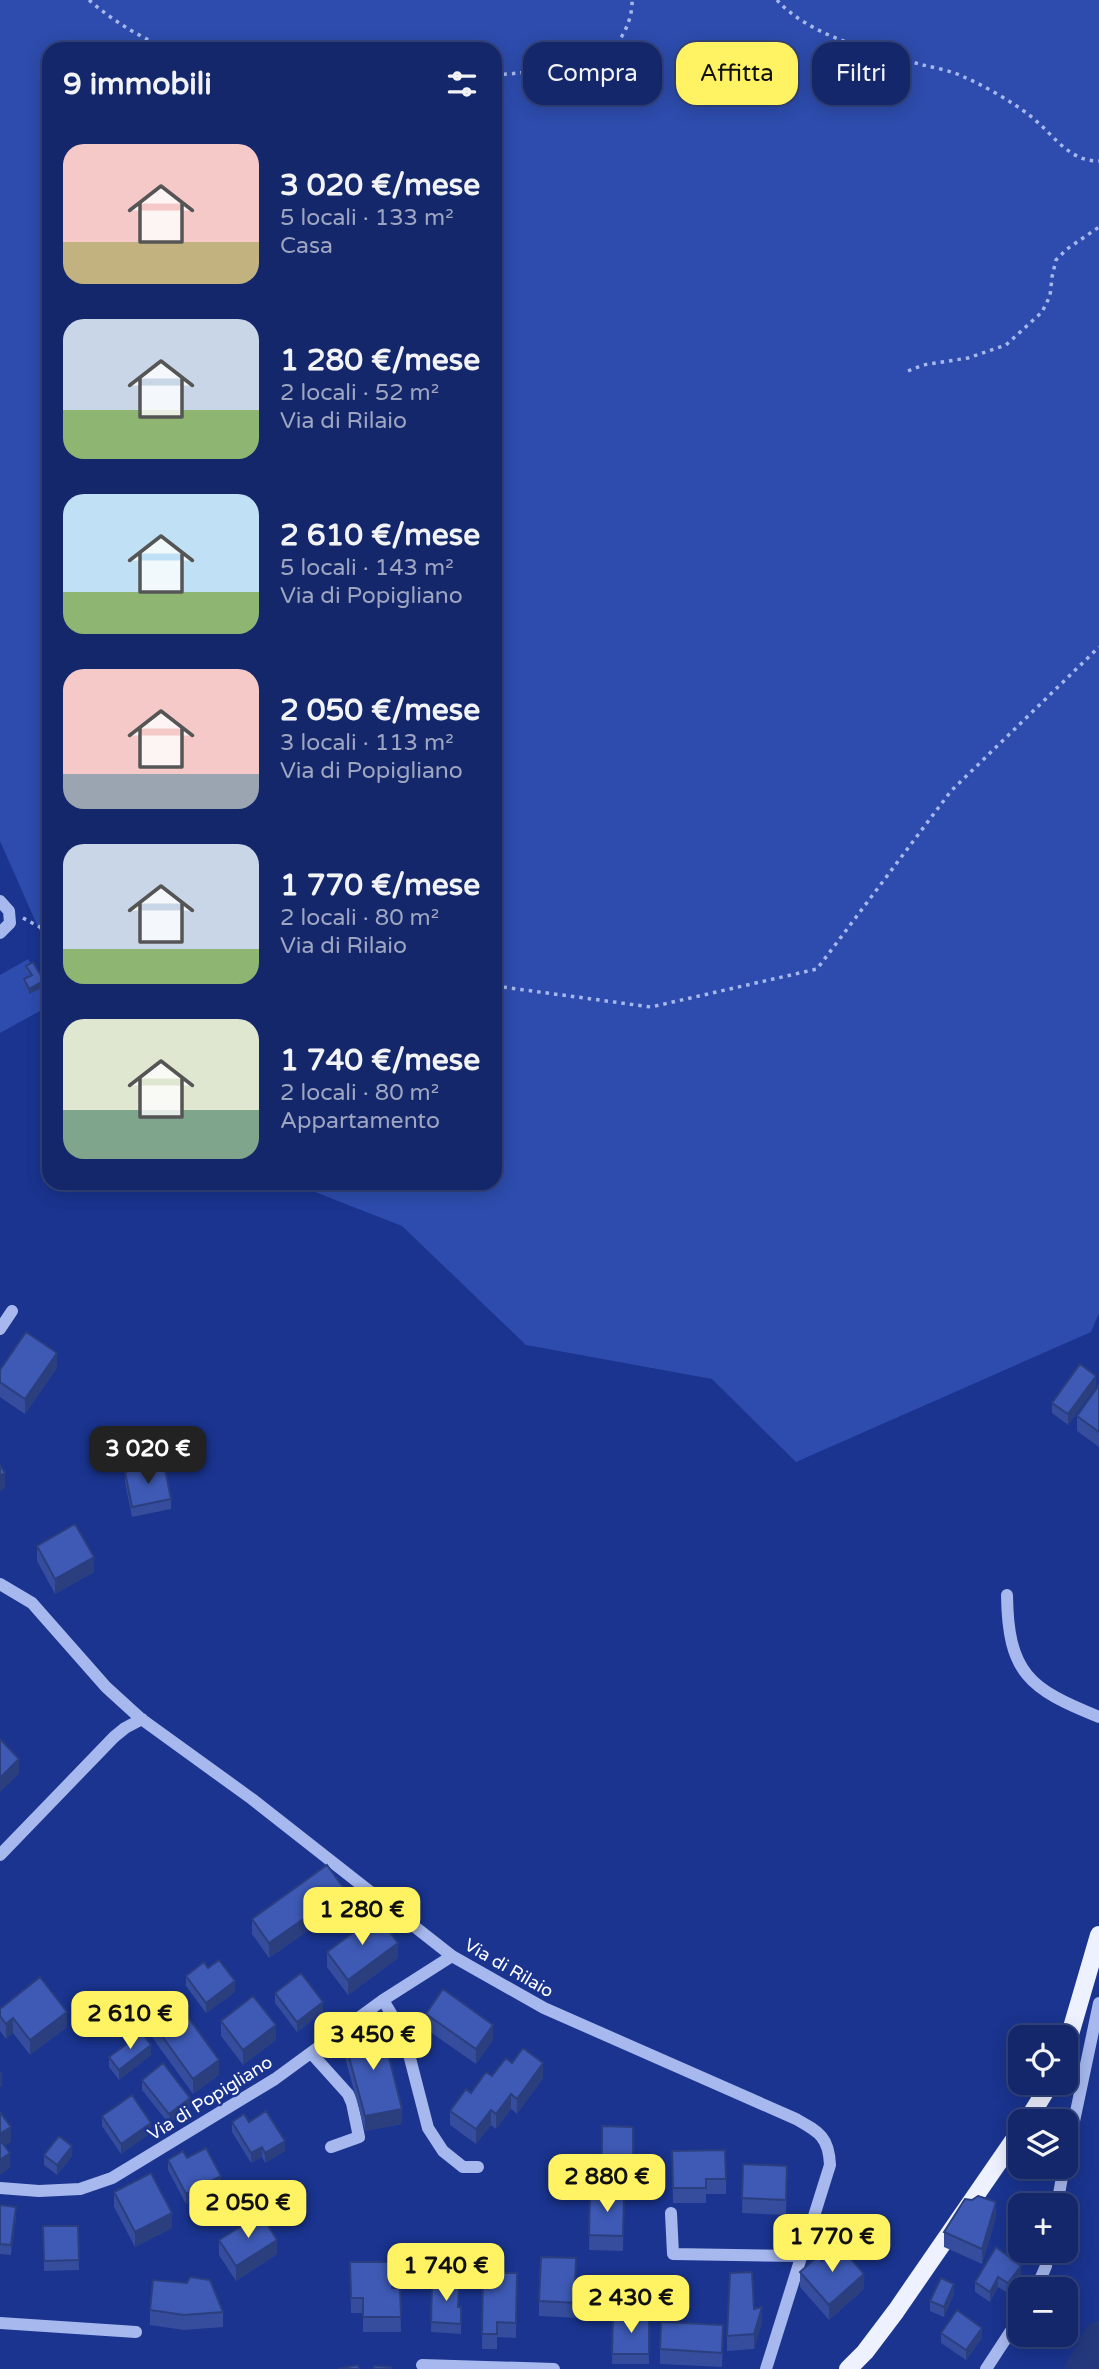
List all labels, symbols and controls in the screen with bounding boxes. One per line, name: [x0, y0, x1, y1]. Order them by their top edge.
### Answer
chip: Compra: [523, 42, 662, 105]
chip: Affitta: [676, 42, 798, 105]
chip: Filtri: [812, 42, 910, 105]
icon: filters: [443, 65, 481, 103]
text: 9 immobili: [63, 66, 212, 103]
text: 3 020 €/mese: [280, 167, 480, 204]
icon: home: [119, 172, 203, 256]
text: 5 locali · 133 m²: [280, 204, 454, 232]
text: Casa: [280, 232, 333, 260]
text: 1 280 €/mese: [280, 342, 480, 379]
icon: home: [119, 347, 203, 431]
text: 2 locali · 52 m²: [280, 379, 439, 407]
text: Via di Rilaio: [280, 407, 407, 435]
text: 2 610 €/mese: [280, 517, 480, 554]
icon: home: [119, 522, 203, 606]
text: 5 locali · 143 m²: [280, 554, 454, 582]
text: Via di Popigliano: [280, 582, 463, 610]
text: 2 050 €/mese: [280, 692, 480, 729]
icon: home: [119, 697, 203, 781]
text: 3 locali · 113 m²: [280, 729, 454, 757]
text: Via di Popigliano: [280, 757, 463, 785]
text: 1 770 €/mese: [280, 867, 480, 904]
icon: home: [119, 872, 203, 956]
text: 2 locali · 80 m²: [280, 904, 439, 932]
text: Via di Rilaio: [280, 932, 407, 960]
text: 1 740 €/mese: [280, 1042, 480, 1079]
icon: home: [119, 1047, 203, 1131]
text: 2 locali · 80 m²: [280, 1079, 439, 1107]
text: Appartamento: [280, 1107, 440, 1135]
pin: 3 020 €: [83, 1426, 213, 1486]
text: 3 020 €: [105, 1435, 191, 1463]
pin: 1 280 €: [297, 1888, 427, 1947]
text: 1 280 €: [319, 1896, 405, 1924]
street label: Via di Rilaio: [460, 1934, 558, 2002]
pin: 2 610 €: [65, 1992, 195, 2051]
text: 2 610 €: [87, 2000, 173, 2028]
pin: 3 450 €: [308, 2012, 438, 2072]
text: 3 450 €: [330, 2021, 416, 2049]
map controls: [1008, 2025, 1078, 2347]
button: locate: [1008, 2025, 1078, 2095]
street label: Via di Popigliano: [143, 2051, 277, 2145]
button: layers: [1008, 2109, 1078, 2179]
pin: 2 880 €: [542, 2154, 672, 2214]
text: 2 880 €: [564, 2163, 650, 2191]
pin: 2 050 €: [183, 2180, 313, 2240]
text: 2 050 €: [205, 2189, 291, 2217]
button: +: [1008, 2193, 1078, 2263]
pin: 1 770 €: [767, 2214, 897, 2274]
text: 1 770 €: [789, 2223, 875, 2251]
pin: 1 740 €: [381, 2244, 511, 2303]
text: 1 740 €: [403, 2252, 489, 2280]
pin: 2 430 €: [566, 2276, 696, 2335]
button: −: [1008, 2277, 1078, 2347]
text: 2 430 €: [588, 2284, 674, 2312]

